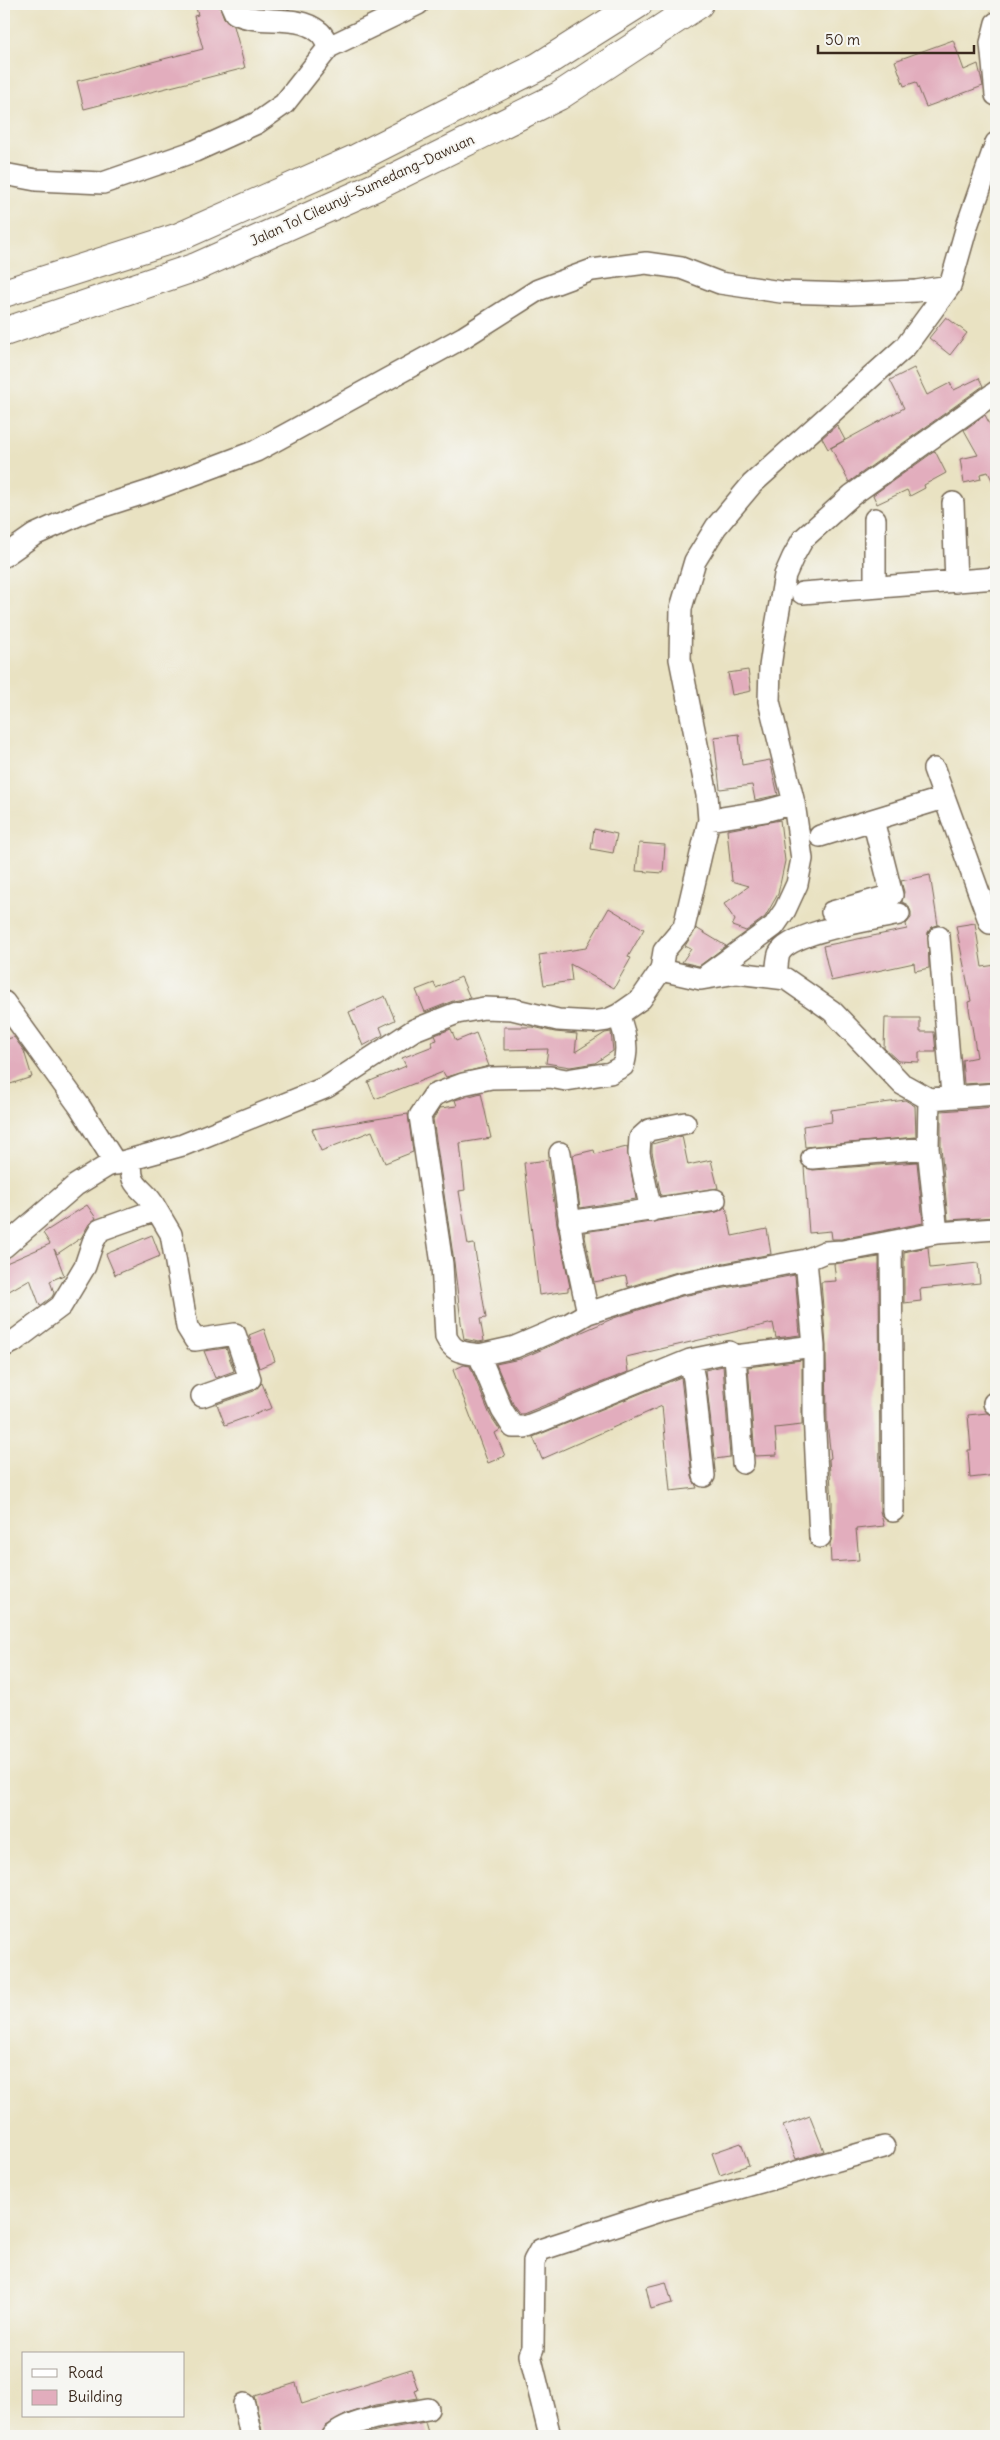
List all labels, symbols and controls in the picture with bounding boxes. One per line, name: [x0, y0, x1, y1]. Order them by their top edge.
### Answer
scale bar: [818, 22, 974, 54]
text: 50 m: [825, 30, 860, 49]
street label: Jalan Tol Cileunyi–Sumedang–Dawuan: [247, 130, 477, 250]
legend: [22, 2352, 185, 2418]
text: Road: [68, 2363, 103, 2382]
text: Building: [68, 2387, 123, 2406]

